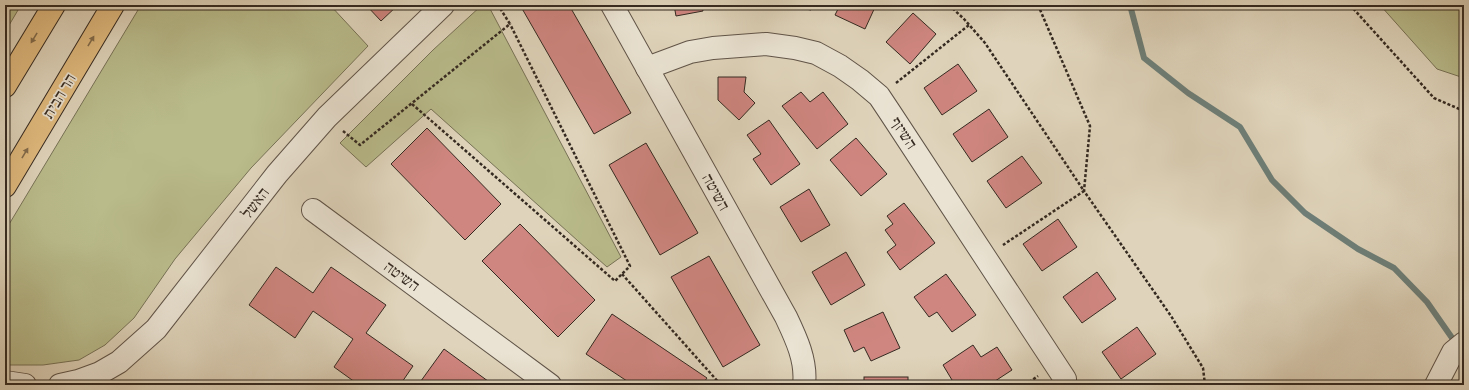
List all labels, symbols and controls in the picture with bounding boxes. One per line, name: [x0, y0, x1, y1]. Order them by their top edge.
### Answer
one-way arrow: [30, 32, 37, 44]
one-way arrow: [88, 35, 95, 47]
street label: הר הבית: [38, 70, 80, 122]
street label: השיזף: [887, 113, 921, 153]
one-way arrow: [21, 148, 29, 158]
street label: השיטה: [698, 170, 734, 214]
street label: האשל: [237, 183, 273, 223]
street label: השיטה: [380, 257, 424, 295]

